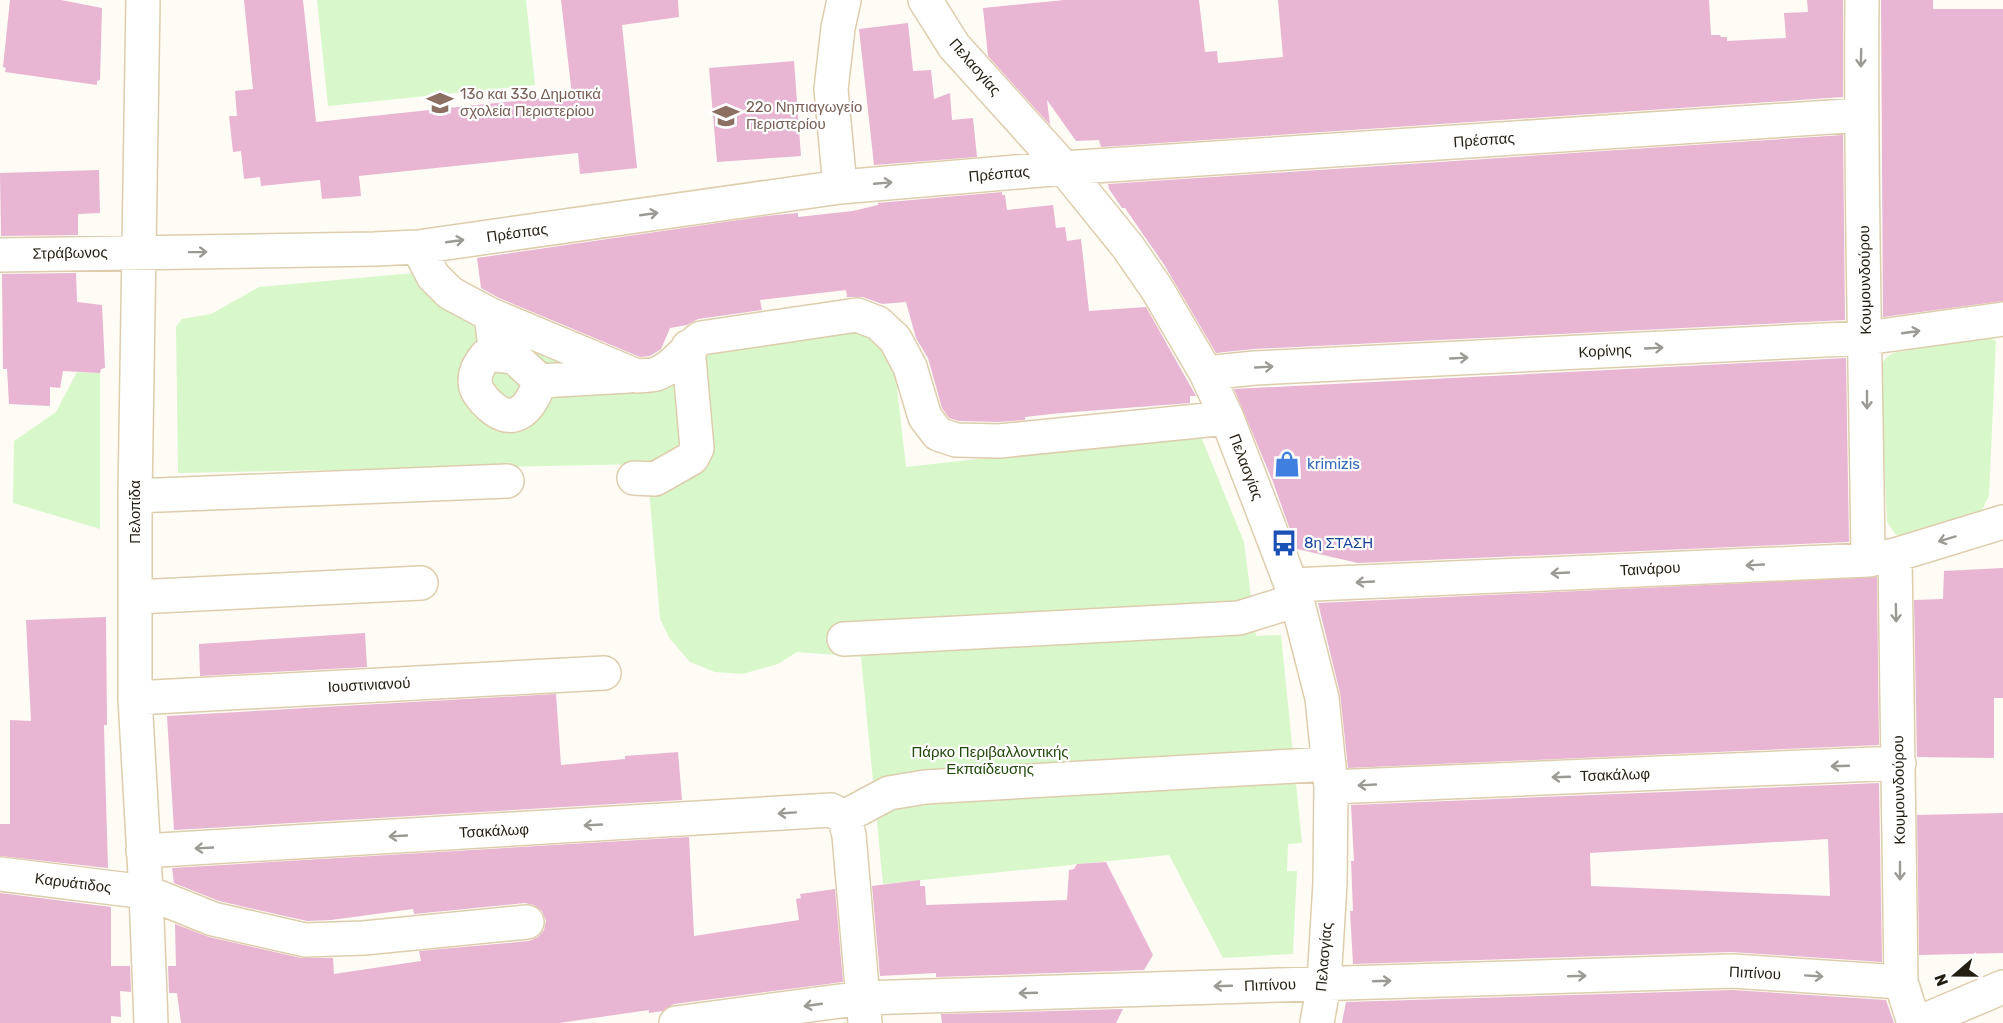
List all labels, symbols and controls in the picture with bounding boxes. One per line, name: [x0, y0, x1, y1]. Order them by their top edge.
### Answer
street label: Πελασγίας: [945, 35, 1005, 99]
one-way arrow: [1855, 48, 1867, 68]
place label: 13ο και 33ο Δημοτικά σχολεία Περιστερίου: [460, 85, 601, 120]
school or university icon: 13ο και 33ο Δημοτικά σχολεία Περιστερίου: [425, 88, 455, 118]
place label: 22ο Νηπιαγωγείο Περιστερίου: [746, 98, 862, 133]
school or university icon: 22ο Νηπιαγωγείο Περιστερίου: [711, 101, 741, 131]
street label: Πρέσπας: [1453, 129, 1515, 151]
street label: Πρέσπας: [968, 162, 1030, 186]
one-way arrow: [873, 177, 893, 188]
one-way arrow: [638, 208, 658, 219]
street label: Πρέσπας: [485, 220, 549, 246]
street label: Κουμουνδούρου: [1855, 225, 1875, 335]
one-way arrow: [445, 236, 465, 247]
street label: Στράβωνος: [32, 243, 108, 263]
one-way arrow: [187, 246, 207, 258]
one-way arrow: [1901, 326, 1920, 337]
street label: Κορίνης: [1578, 341, 1632, 361]
one-way arrow: [1643, 343, 1663, 354]
one-way arrow: [1448, 352, 1468, 363]
one-way arrow: [1254, 362, 1274, 373]
one-way arrow: [1861, 390, 1873, 410]
street label: Πελασγίας: [1225, 431, 1267, 503]
shop icon: krimizis: [1272, 449, 1302, 479]
place label: krimizis: [1307, 455, 1360, 473]
street label: Πελοπίδα: [126, 480, 144, 544]
bus stop icon: 8η ΣΤΑΣΗ: [1269, 528, 1299, 558]
place label: 8η ΣΤΑΣΗ: [1304, 534, 1373, 552]
one-way arrow: [1938, 534, 1957, 545]
street label: Ταινάρου: [1619, 558, 1681, 580]
one-way arrow: [1745, 559, 1765, 570]
one-way arrow: [1551, 568, 1571, 579]
one-way arrow: [1356, 576, 1376, 587]
one-way arrow: [1890, 603, 1902, 623]
street label: Ιουστινιανού: [327, 674, 411, 696]
street label: Κουμουνδούρου: [1889, 735, 1909, 845]
park label: Πάρκο Περιβαλλοντικής Εκπαίδευσης: [911, 743, 1069, 778]
one-way arrow: [1831, 760, 1851, 771]
street label: Τσακάλωφ: [1580, 765, 1651, 785]
one-way arrow: [1552, 772, 1572, 783]
one-way arrow: [1357, 780, 1377, 791]
one-way arrow: [778, 808, 798, 819]
street label: Τσακάλωφ: [458, 820, 530, 842]
one-way arrow: [583, 820, 603, 831]
one-way arrow: [389, 831, 409, 842]
one-way arrow: [194, 842, 214, 853]
one-way arrow: [1894, 861, 1905, 881]
street label: Καρυάτιδος: [34, 869, 112, 897]
street label: Πελασγίας: [1312, 922, 1336, 992]
north arrow: [1925, 945, 1985, 1005]
street label: Πιπίνου: [1729, 963, 1781, 983]
one-way arrow: [1567, 970, 1587, 982]
one-way arrow: [1803, 971, 1823, 982]
text: N: [1930, 971, 1952, 989]
street label: Πιπίνου: [1244, 975, 1296, 995]
one-way arrow: [1372, 976, 1392, 987]
one-way arrow: [1214, 981, 1234, 992]
one-way arrow: [1019, 987, 1039, 999]
one-way arrow: [803, 1000, 823, 1011]

